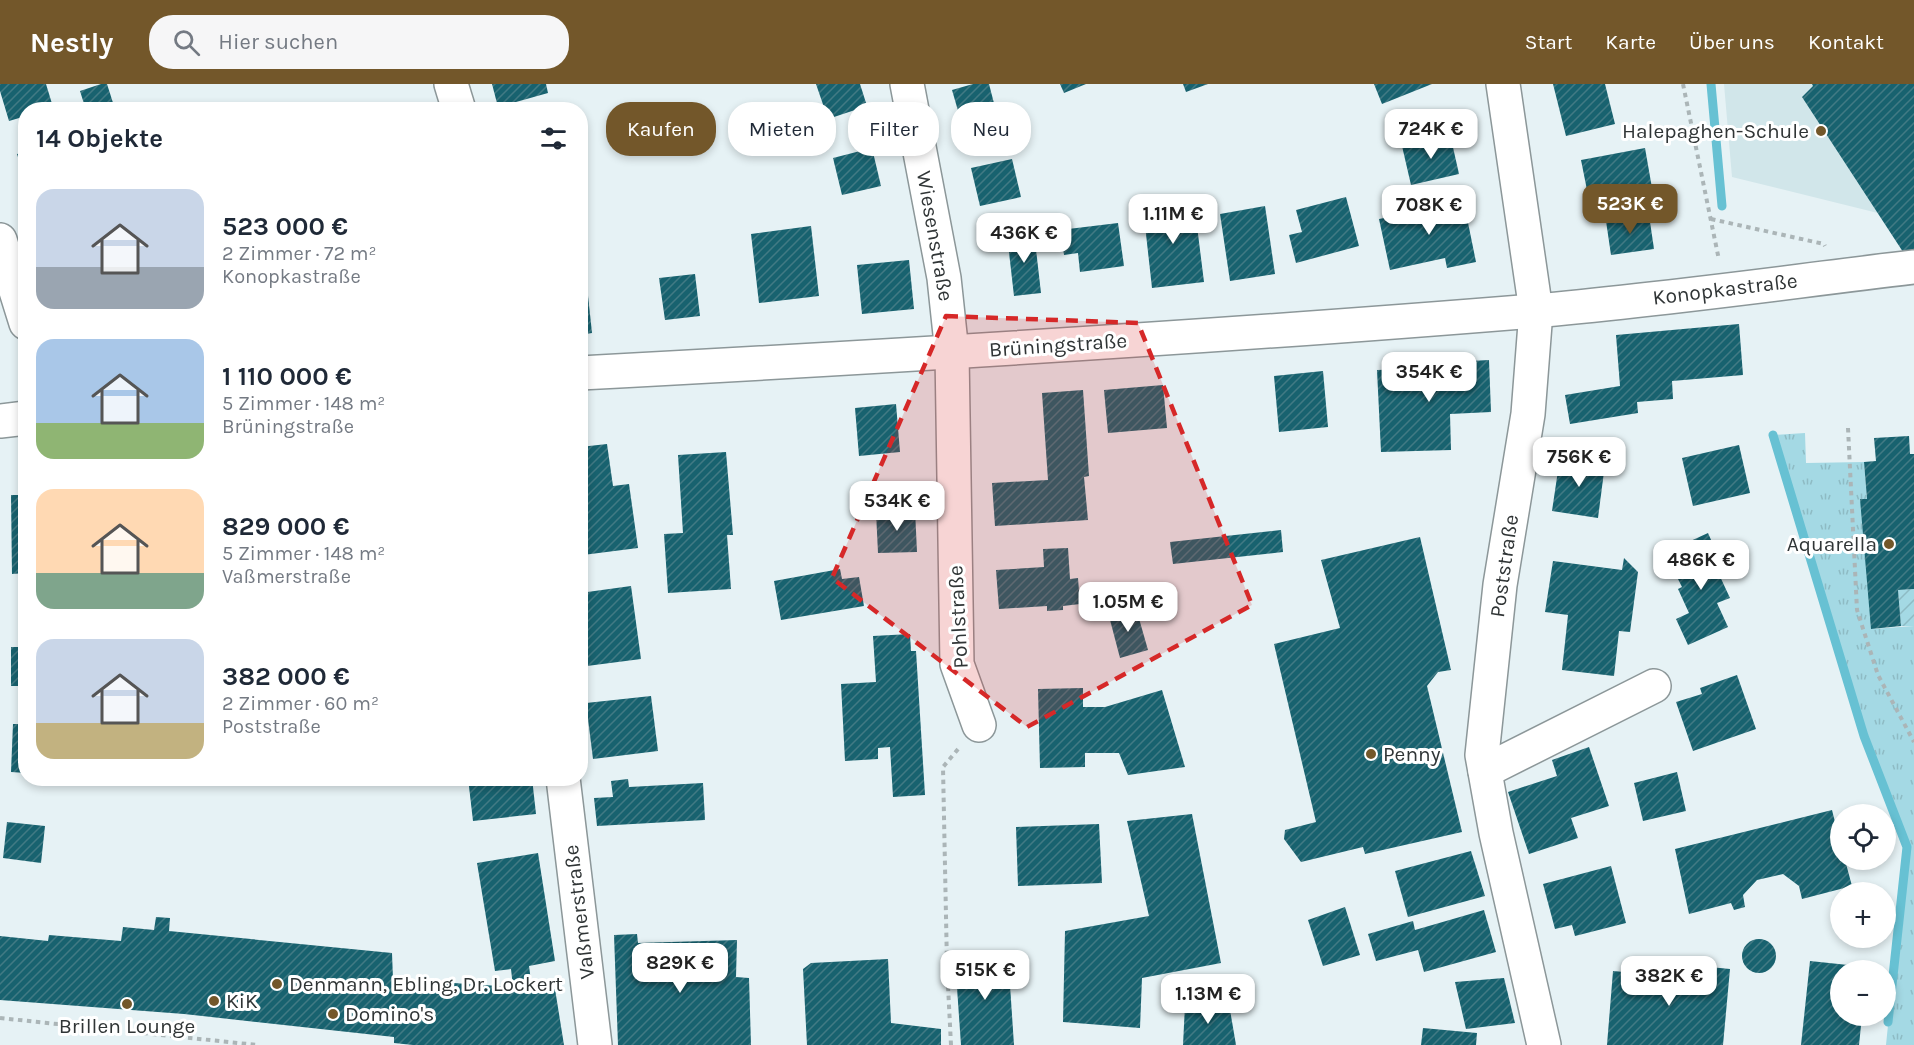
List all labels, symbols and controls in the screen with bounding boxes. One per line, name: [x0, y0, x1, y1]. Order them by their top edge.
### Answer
search box: [149, 15, 569, 69]
text: Nestly: [30, 26, 113, 59]
icon: search: [170, 26, 203, 59]
text: Hier suchen: [218, 29, 338, 55]
text: Start: [1525, 30, 1572, 54]
text: Karte: [1605, 30, 1656, 54]
text: Über uns: [1689, 30, 1775, 54]
text: Kontakt: [1808, 30, 1884, 54]
chip: Kaufen: [606, 102, 716, 156]
chip: Mieten: [728, 102, 836, 156]
chip: Filter: [848, 102, 939, 156]
chip: Neu: [951, 102, 1031, 156]
pin: 724K €: [1382, 109, 1480, 160]
text: 724K €: [1399, 117, 1463, 140]
place label: Halepaghen-Schule: [1622, 119, 1809, 143]
icon: filters: [537, 122, 570, 155]
text: 14 Objekte: [36, 123, 163, 154]
marker: Halepaghen-Schule: [1814, 124, 1828, 138]
street label: Wiesenstraße: [912, 169, 958, 303]
pin: 523K €: [1581, 184, 1679, 235]
pin: 708K €: [1380, 185, 1478, 236]
text: 523K €: [1597, 192, 1664, 215]
text: 708K €: [1396, 193, 1462, 216]
pin: 1.11M €: [1118, 194, 1228, 245]
text: 1.11M €: [1143, 202, 1203, 225]
text: 523 000 €: [222, 211, 348, 242]
icon: home: [84, 213, 156, 285]
pin: 436K €: [975, 213, 1073, 264]
text: 436K €: [990, 221, 1058, 244]
text: 2 Zimmer · 72 m²: [222, 242, 377, 265]
text: Konopkastraße: [222, 265, 361, 288]
street label: Konopkastraße: [1651, 268, 1799, 310]
street label: Brüningstraße: [988, 328, 1128, 362]
pin: 354K €: [1380, 352, 1478, 403]
text: 354K €: [1396, 360, 1462, 383]
text: 1 110 000 €: [222, 361, 352, 392]
icon: home: [84, 363, 156, 435]
text: 5 Zimmer · 148 m²: [222, 392, 385, 415]
text: Brüningstraße: [222, 415, 354, 438]
pin: 756K €: [1530, 437, 1628, 488]
text: 756K €: [1547, 445, 1611, 468]
pin: 534K €: [848, 481, 946, 532]
text: 534K €: [864, 489, 930, 512]
text: 829 000 €: [222, 511, 349, 542]
icon: home: [84, 513, 156, 585]
street label: Poststraße: [1485, 513, 1523, 619]
place label: Aquarella: [1787, 532, 1877, 556]
marker: Aquarella: [1882, 537, 1896, 551]
pin: 486K €: [1652, 540, 1750, 591]
text: 5 Zimmer · 148 m²: [222, 542, 385, 565]
text: 486K €: [1667, 548, 1735, 571]
text: Vaßmerstraße: [222, 565, 351, 588]
street label: Pohlstraße: [943, 565, 973, 669]
pin: 1.05M €: [1073, 582, 1183, 633]
text: 1.05M €: [1093, 590, 1163, 613]
text: 382 000 €: [222, 661, 350, 692]
icon: home: [84, 663, 156, 735]
text: 2 Zimmer · 60 m²: [222, 692, 379, 715]
text: Poststraße: [222, 715, 321, 738]
place label: Penny: [1383, 742, 1441, 766]
marker: Penny: [1364, 747, 1378, 761]
map controls: [1830, 804, 1896, 1026]
button: locate: [1830, 804, 1896, 870]
street label: Vaßmerstraße: [559, 843, 599, 981]
button: +: [1830, 882, 1896, 948]
pin: 829K €: [631, 943, 729, 994]
pin: 515K €: [936, 950, 1034, 1001]
text: 829K €: [646, 951, 714, 974]
pin: 382K €: [1620, 956, 1718, 1007]
text: 515K €: [954, 958, 1016, 981]
button: −: [1830, 960, 1896, 1026]
text: 382K €: [1635, 964, 1703, 987]
place label: Denmann, Ebling, Dr. Lockert: [289, 972, 563, 996]
pin: 1.13M €: [1153, 974, 1263, 1025]
marker: Denmann, Ebling, Dr. Lockert: [270, 977, 284, 991]
text: 1.13M €: [1175, 982, 1241, 1005]
place label: KiK: [226, 989, 258, 1013]
marker: KiK: [207, 994, 221, 1008]
marker: Brillen Lounge: [120, 997, 134, 1011]
place label: Domino's: [345, 1002, 434, 1026]
marker: Domino's: [326, 1007, 340, 1021]
place label: Brillen Lounge: [59, 1014, 195, 1038]

